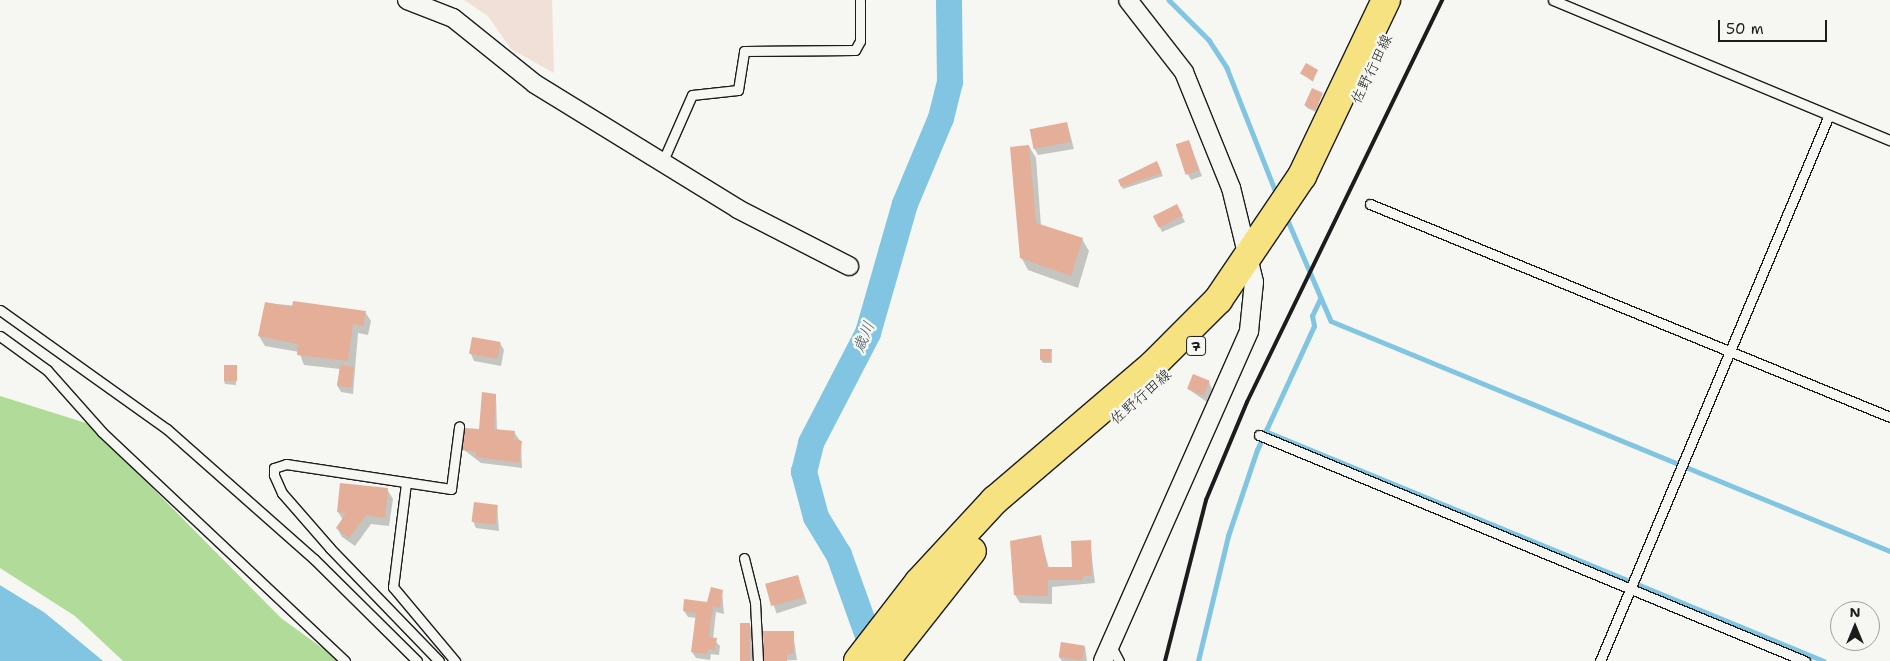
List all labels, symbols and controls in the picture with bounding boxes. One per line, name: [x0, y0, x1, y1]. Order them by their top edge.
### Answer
scale bar: [1720, 10, 1829, 42]
text: 50 m: [1726, 19, 1764, 39]
street label: 佐野行田線: [1347, 31, 1397, 107]
water label: 歳川: [849, 319, 879, 355]
road number: 7: [1186, 334, 1206, 358]
street label: 佐野行田線: [1107, 366, 1175, 428]
north arrow: [1830, 601, 1880, 651]
text: N: [1849, 603, 1861, 621]

